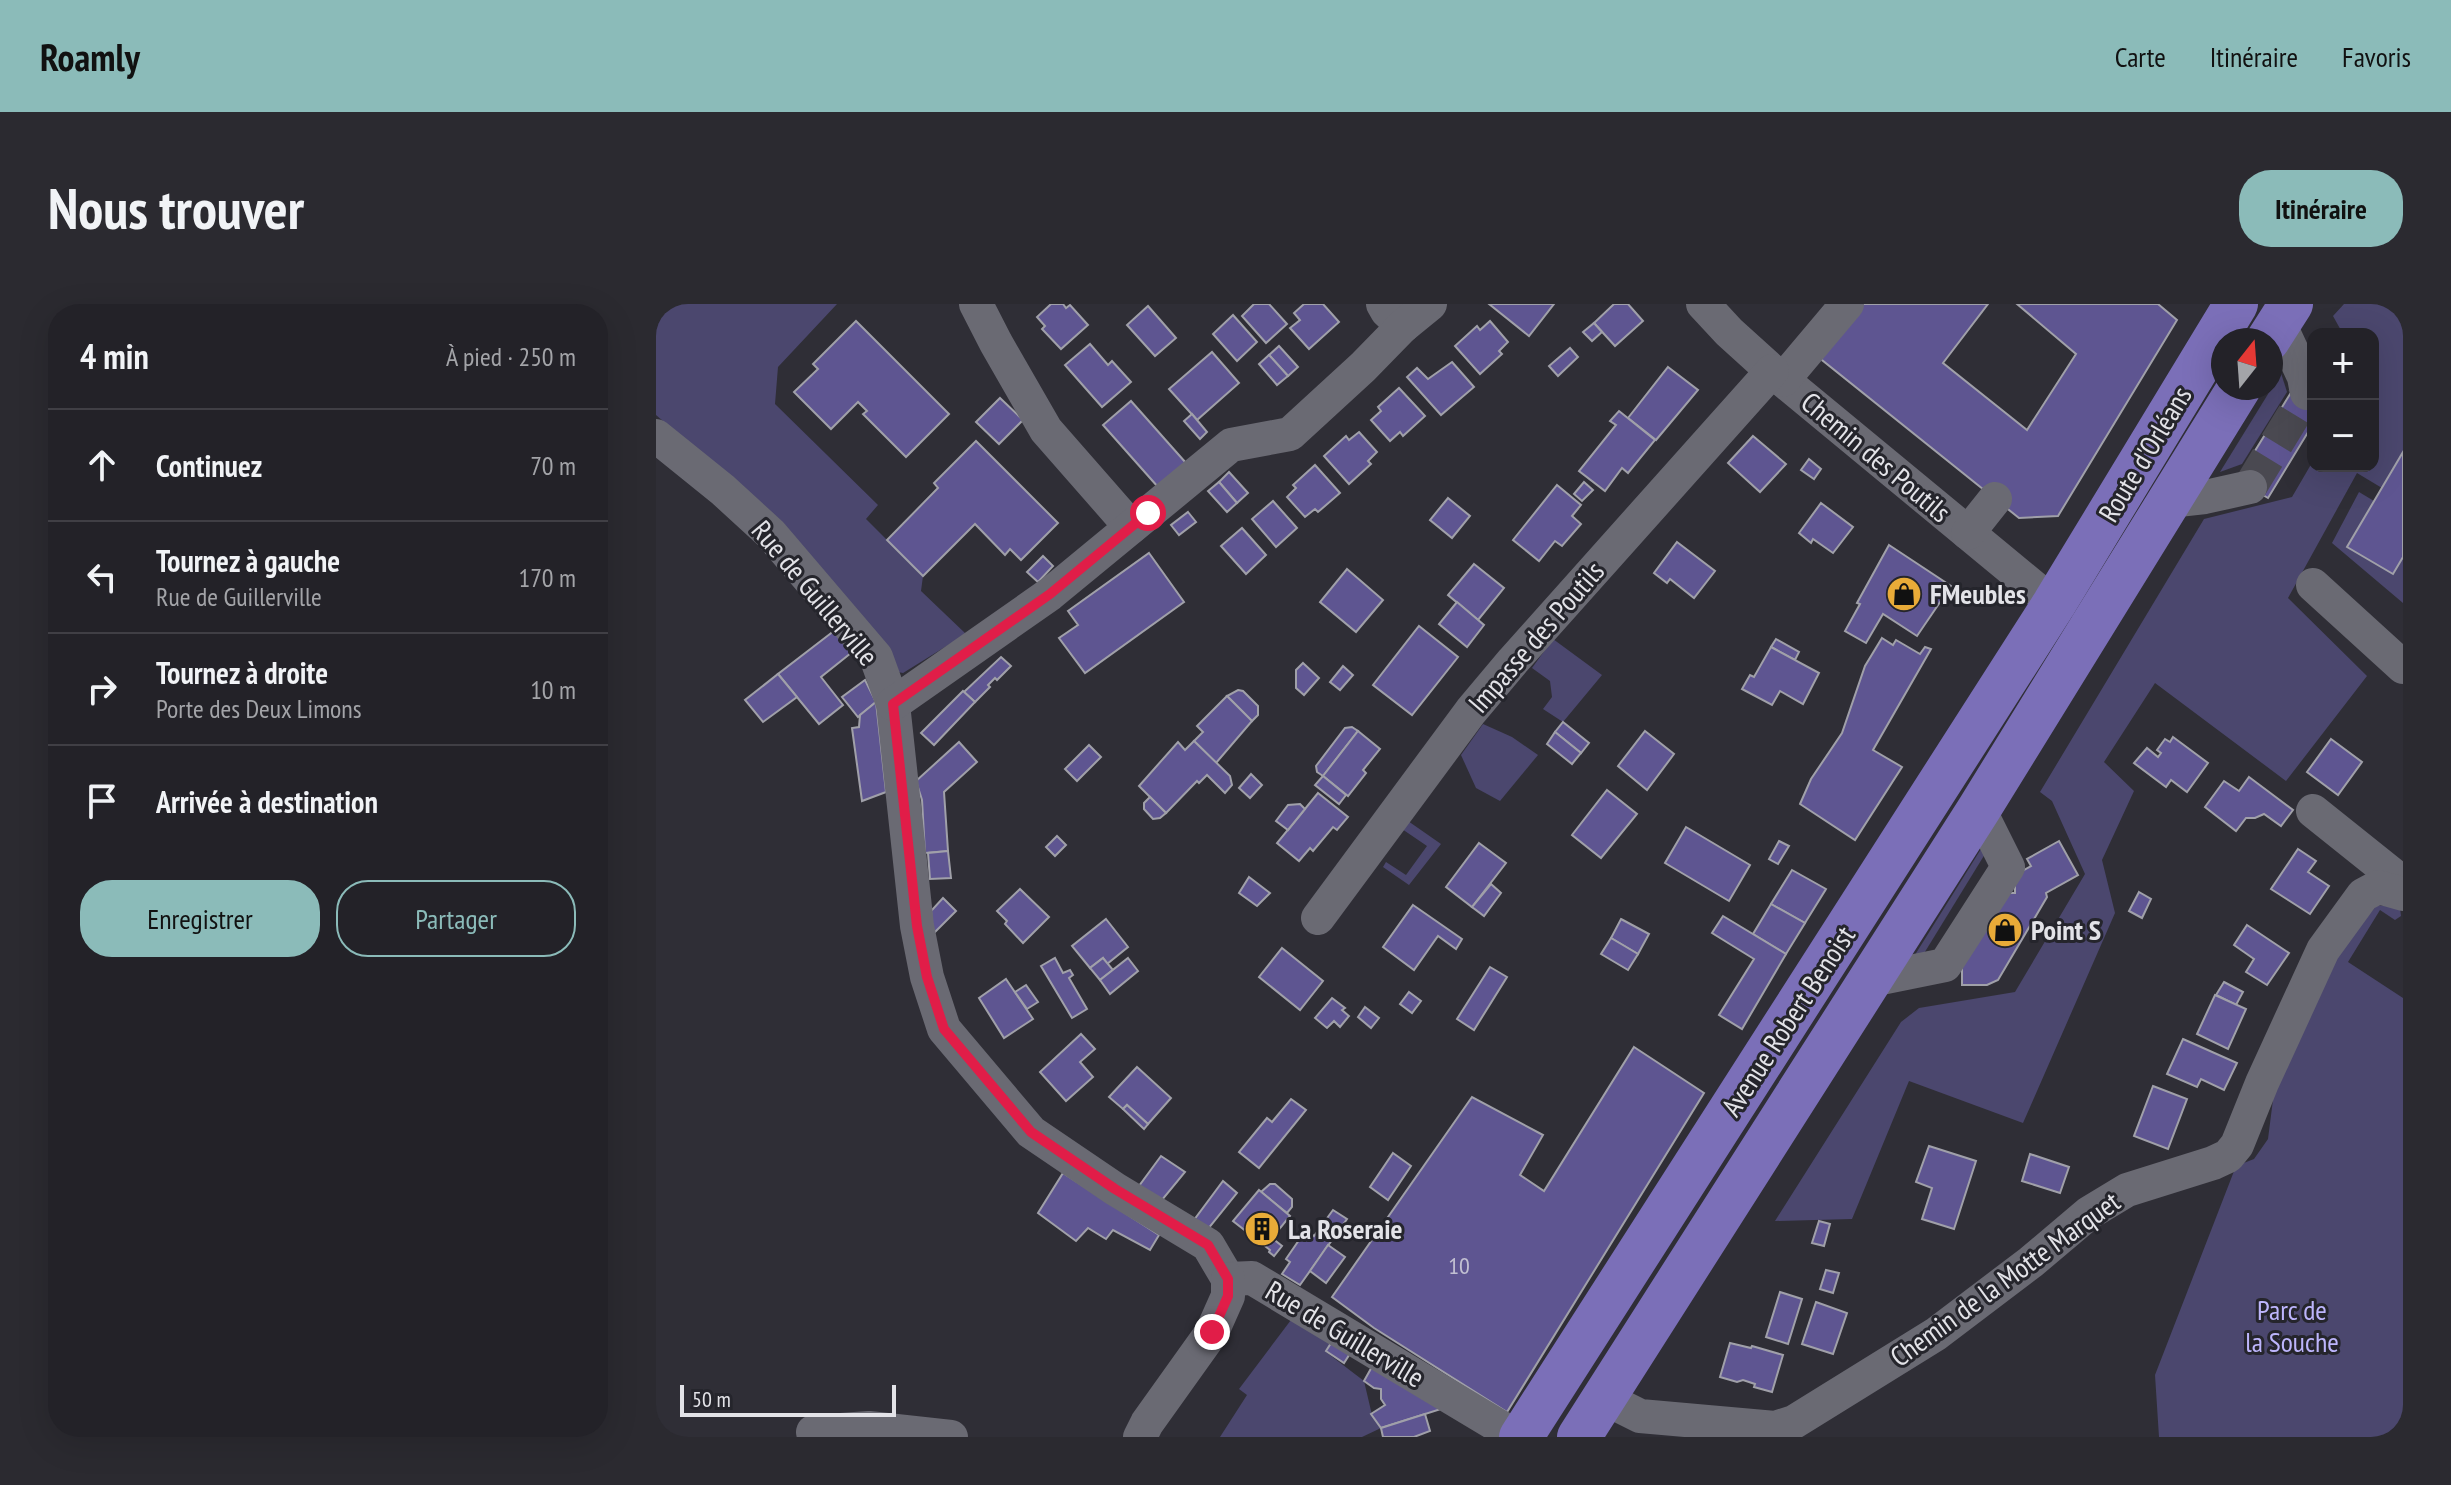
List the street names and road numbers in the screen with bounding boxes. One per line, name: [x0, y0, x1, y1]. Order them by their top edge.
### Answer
street label: Route d'Orléans: [2090, 379, 2200, 528]
street label: Chemin des Poutils: [1794, 383, 1959, 530]
street label: Rue de Guillerville: [744, 512, 887, 673]
street label: Impasse des Poutils: [1460, 553, 1612, 720]
street label: Avenue Robert Benoist: [1712, 918, 1863, 1123]
street label: Chemin de la Motte Marquet: [1882, 1183, 2127, 1374]
street label: Rue de Guillerville: [1259, 1272, 1431, 1395]

